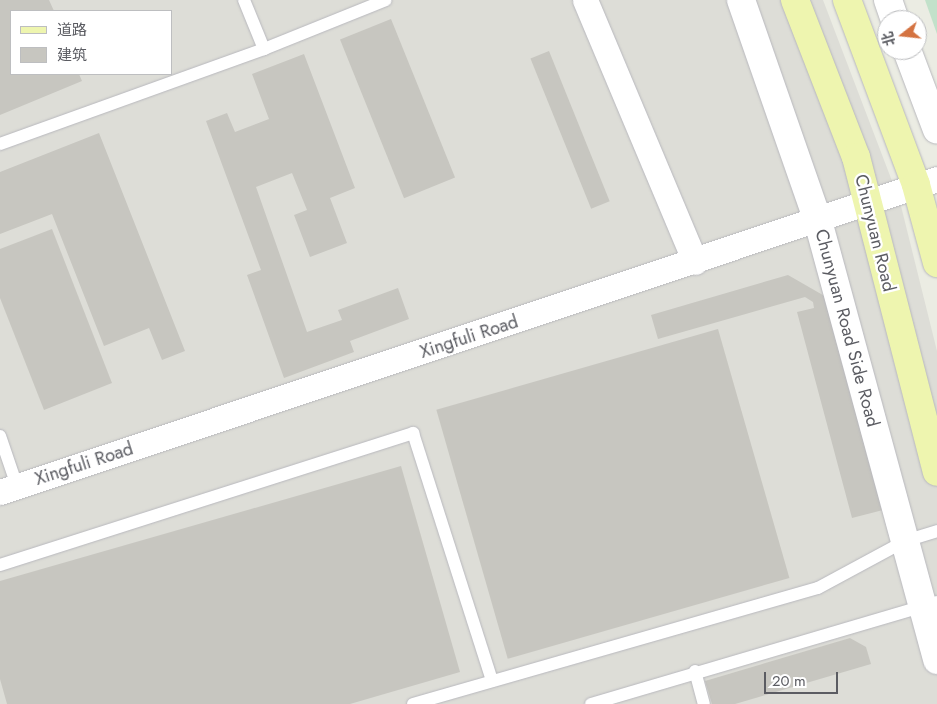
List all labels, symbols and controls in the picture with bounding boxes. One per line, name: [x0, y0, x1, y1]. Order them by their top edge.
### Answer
legend: [10, 10, 172, 75]
north arrow: [877, 10, 927, 60]
text: 道路: [57, 19, 87, 41]
text: 北: [877, 29, 900, 48]
text: 建筑: [57, 44, 87, 66]
street label: Chunyuan Road: [850, 172, 900, 294]
street label: Chunyuan Road Side Road: [810, 227, 884, 429]
street label: Xingfuli Road: [417, 311, 521, 363]
street label: Xingfuli Road: [32, 438, 136, 490]
scale bar: [767, 662, 841, 694]
text: 20 m: [772, 670, 806, 692]

